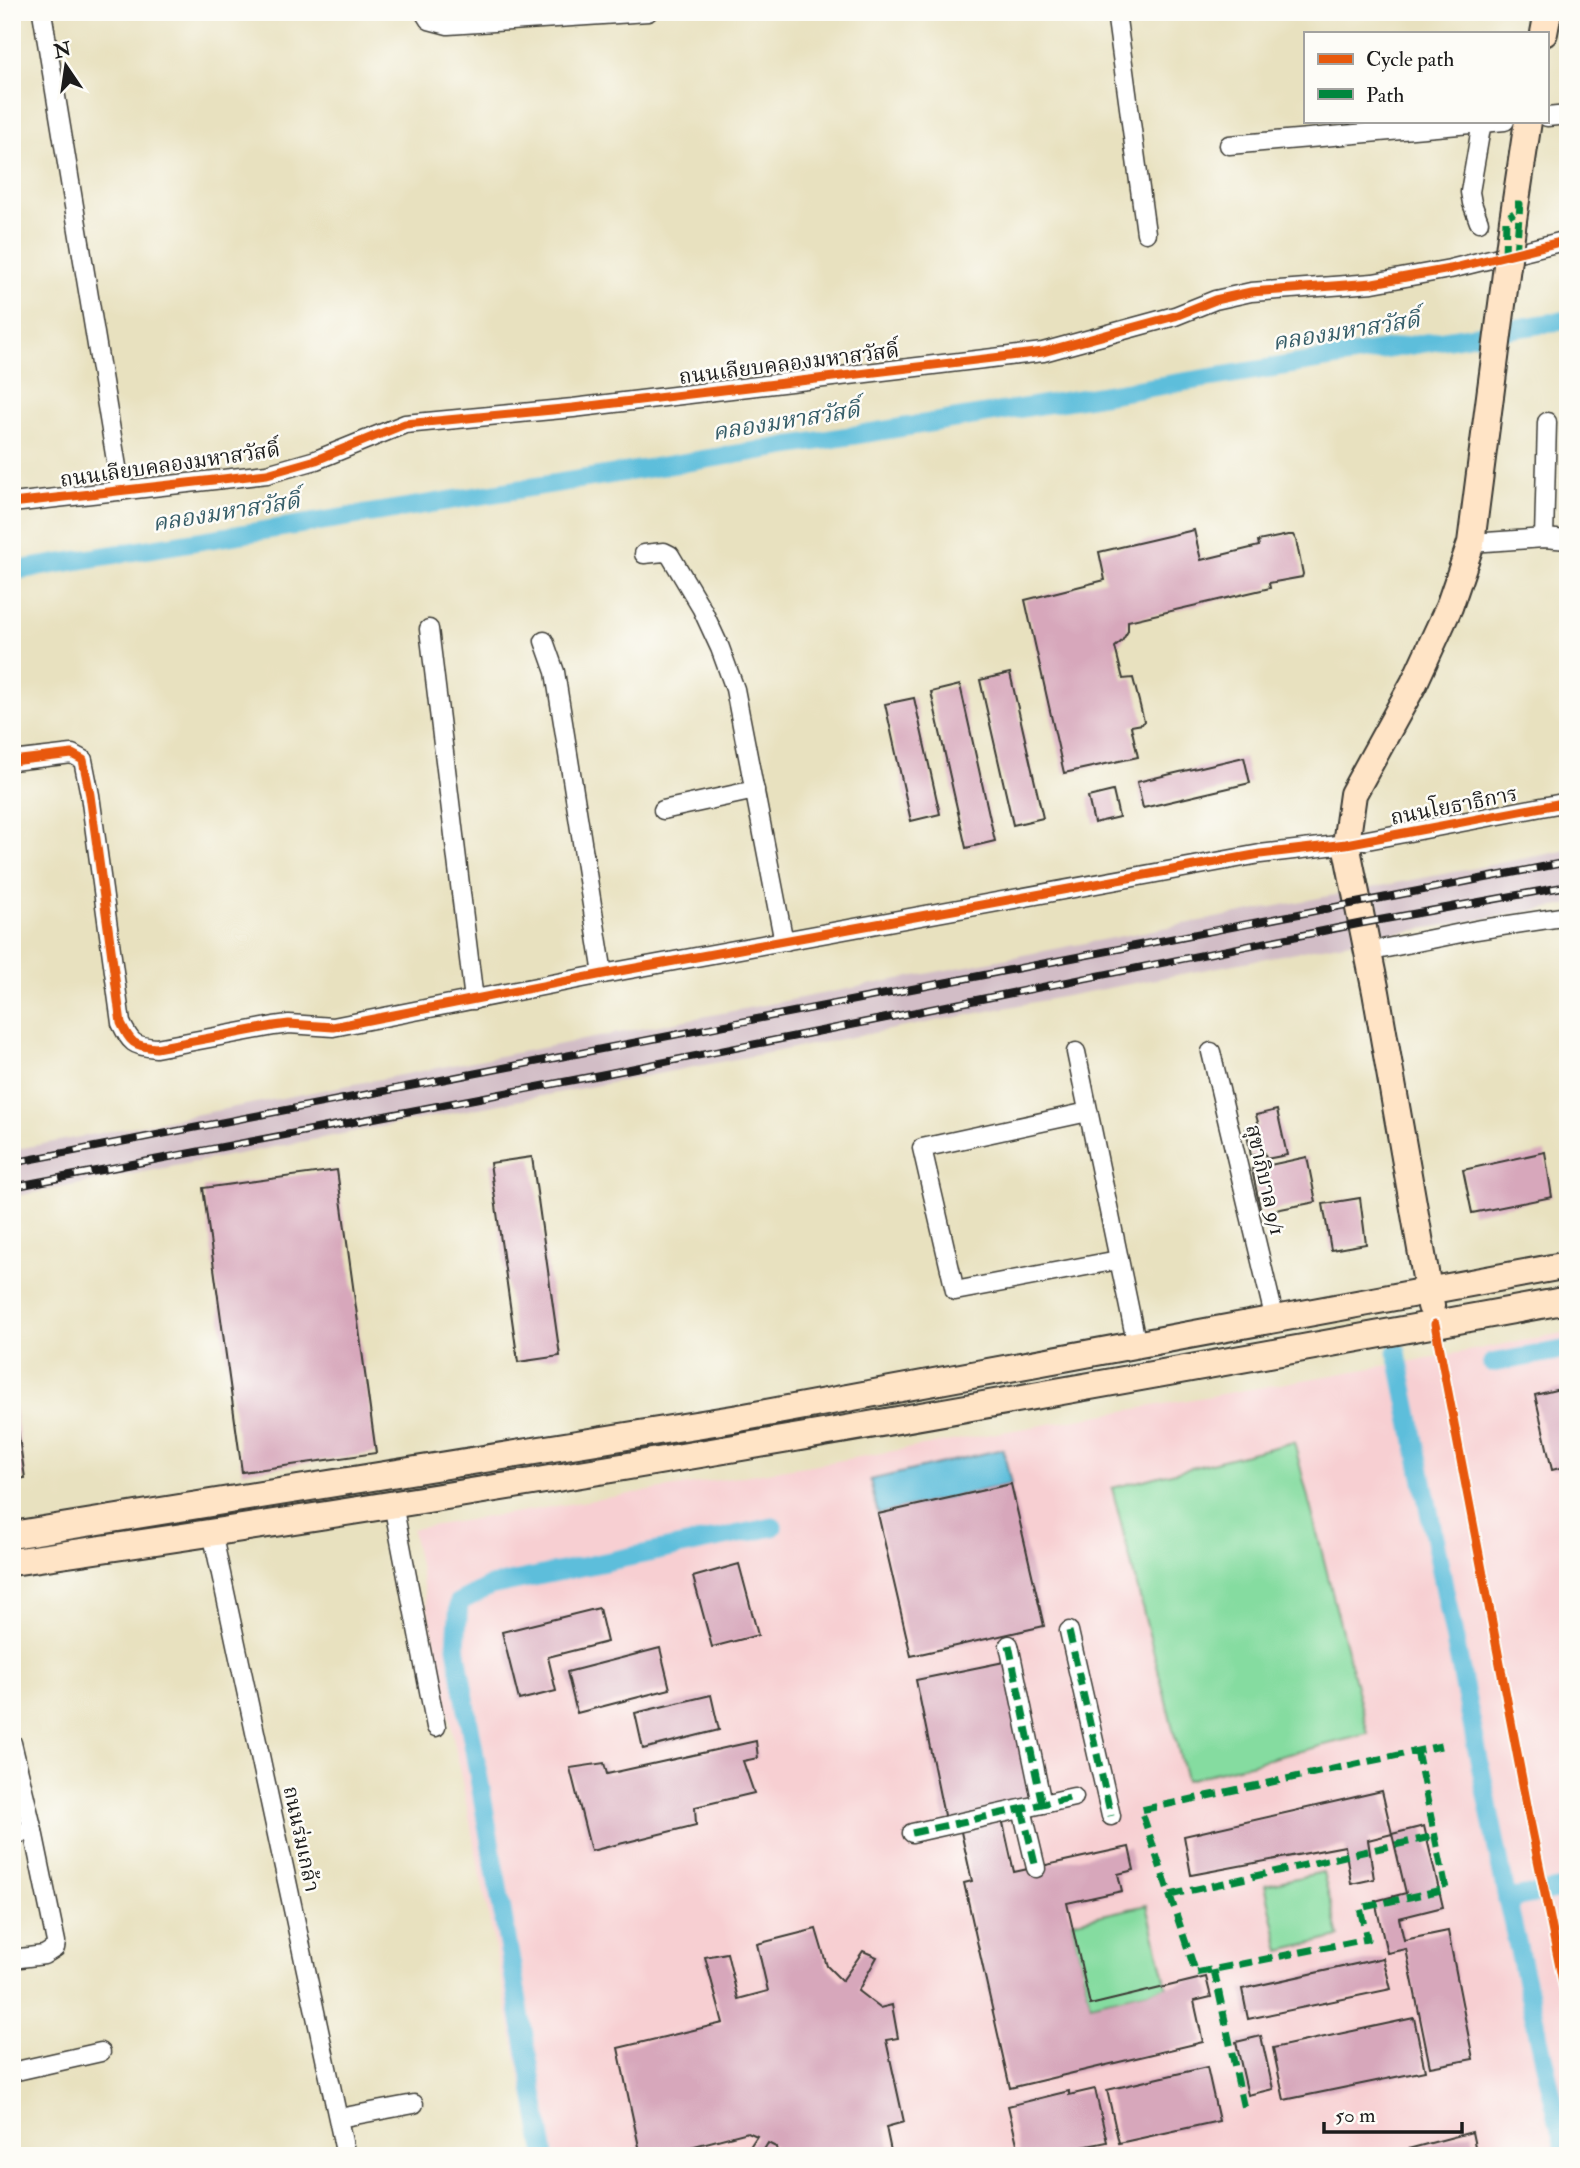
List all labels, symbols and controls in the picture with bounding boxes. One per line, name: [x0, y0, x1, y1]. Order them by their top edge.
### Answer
north arrow: [32, 32, 102, 102]
legend: [1304, 32, 1548, 122]
text: N: [50, 37, 74, 64]
text: Cycle path: [1366, 46, 1454, 73]
text: Path: [1366, 82, 1404, 109]
water label: คลองมหาสวัสดิ์: [1270, 301, 1429, 357]
street label: ถนนเลียบคลองมหาสวัสดิ์: [677, 334, 902, 391]
water label: คลองมหาสวัสดิ์: [710, 391, 869, 447]
street label: ถนนเลียบคลองมหาสวัสดิ์: [58, 433, 283, 494]
water label: คลองมหาสวัสดิ์: [150, 482, 309, 538]
street label: ถนนโยธาธิการ: [1388, 778, 1520, 832]
street label: สุขาภิบาล 9/1: [1239, 1122, 1291, 1238]
street label: ถนนร่มเกล้า: [277, 1784, 325, 1894]
scale bar: [1324, 2091, 1463, 2135]
text: 50 m: [1335, 2102, 1376, 2129]

